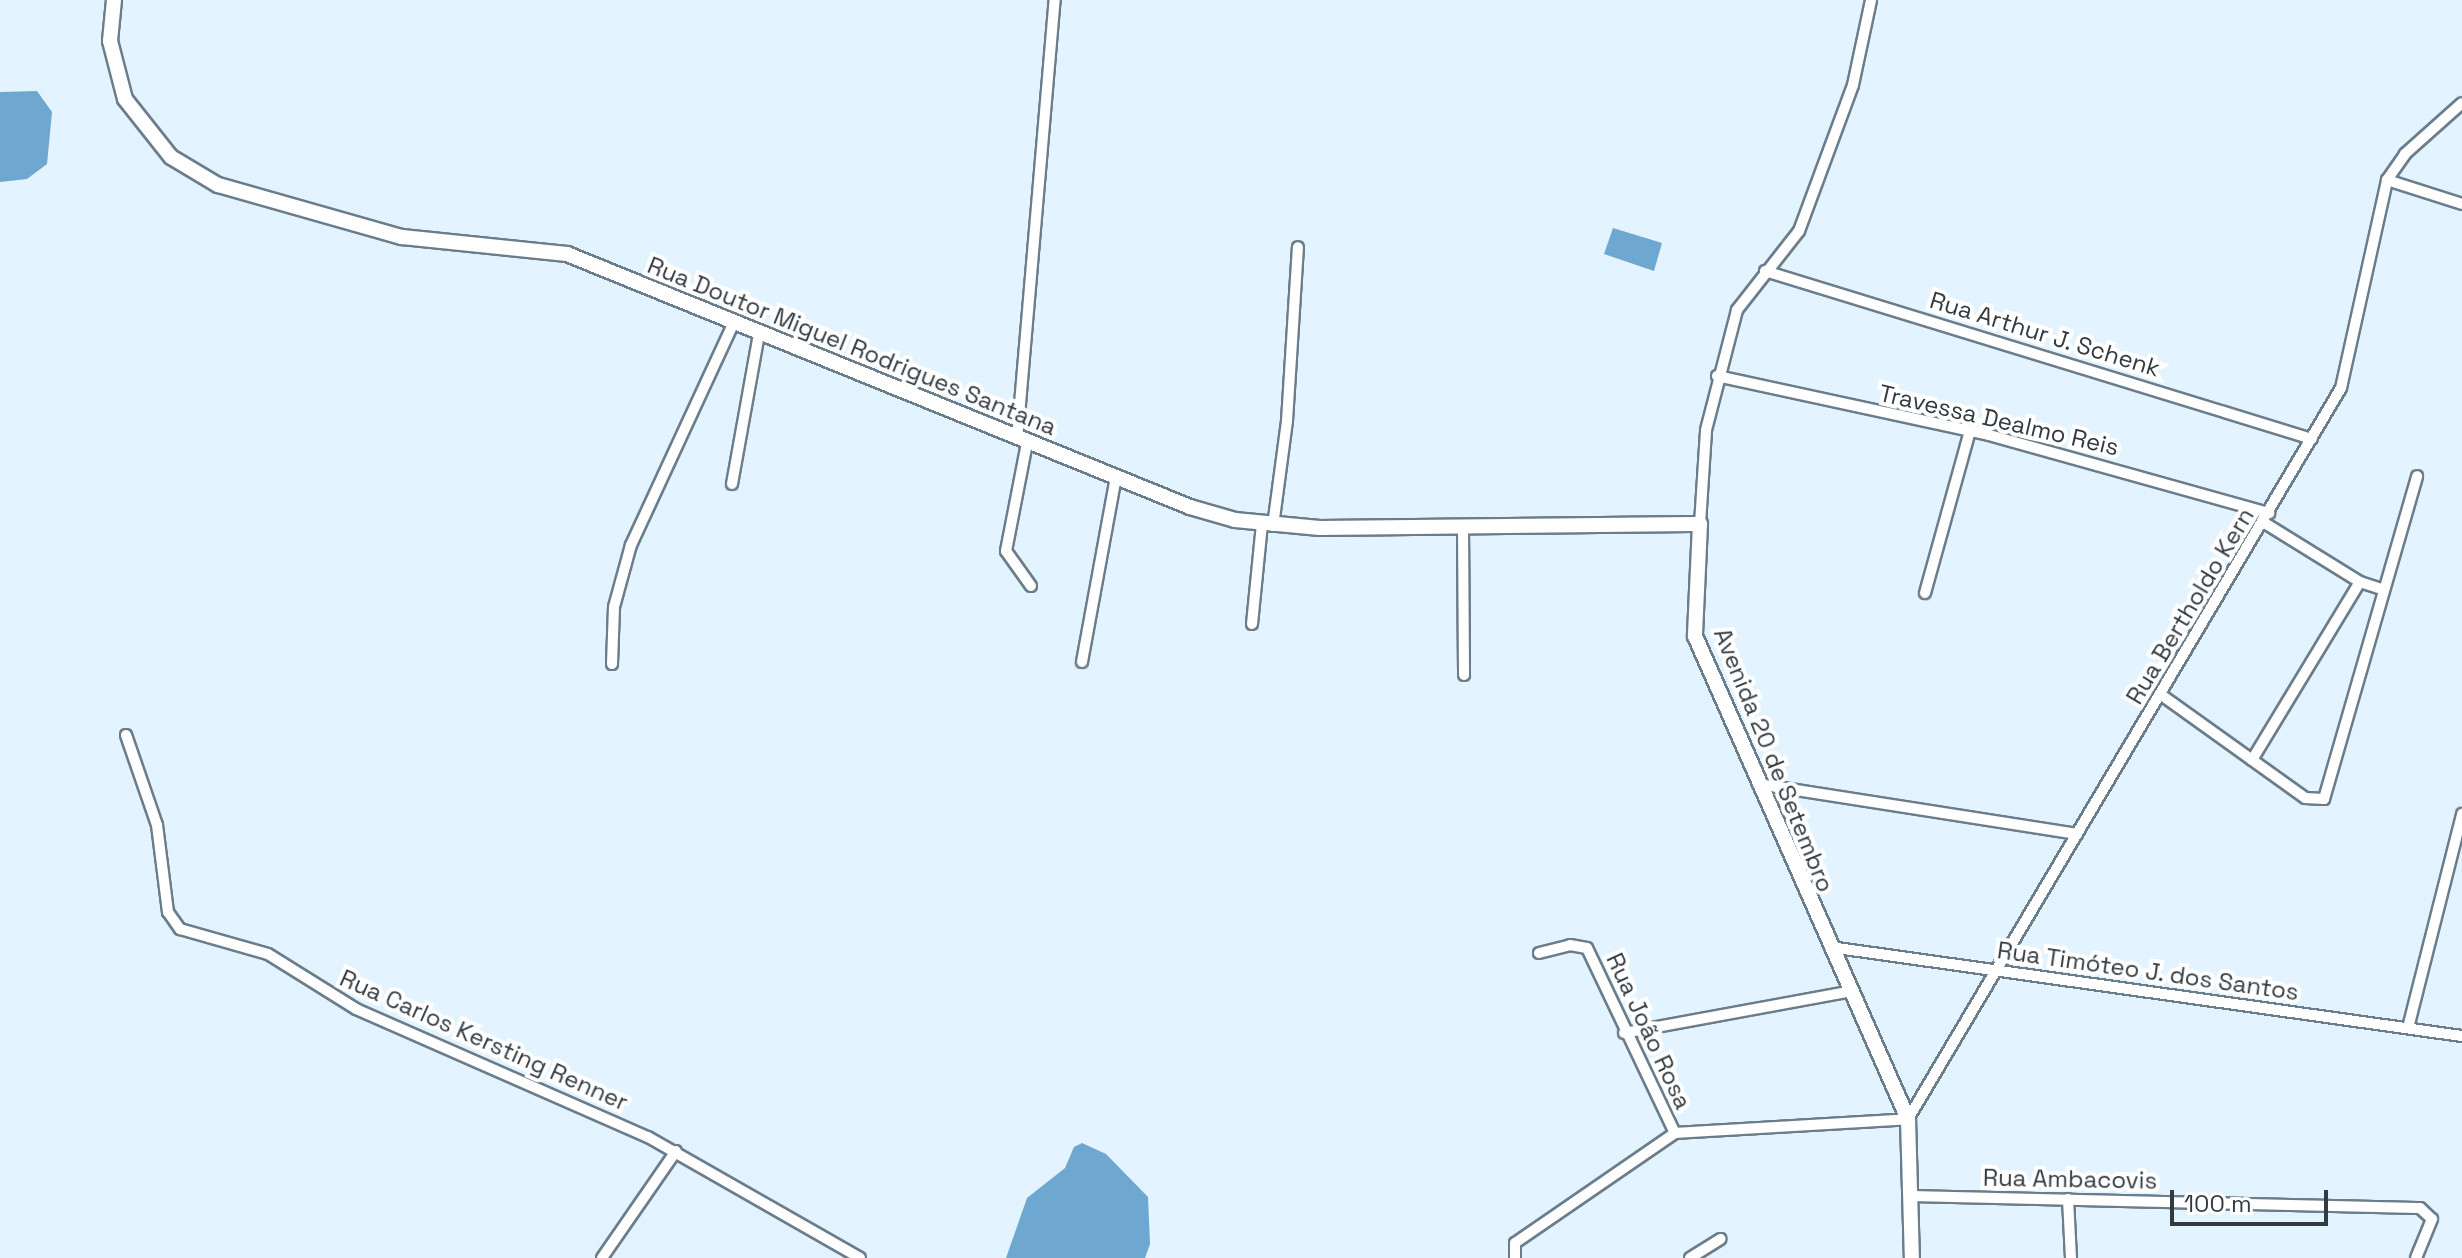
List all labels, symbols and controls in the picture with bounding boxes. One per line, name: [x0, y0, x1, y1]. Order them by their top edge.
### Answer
street label: Rua Doutor Miguel Rodrigues Santana: [643, 251, 1061, 441]
street label: Rua Arthur J. Schenk: [1926, 285, 2164, 383]
street label: Travessa Dealmo Reis: [1876, 378, 2122, 462]
street label: Rua Bertholdo Kern: [2120, 503, 2260, 709]
street label: Avenida 20 de Setembro: [1708, 624, 1840, 896]
street label: Rua Timóteo J. dos Santos: [1995, 935, 2301, 1007]
street label: Rua João Rosa: [1600, 948, 1698, 1114]
street label: Rua Carlos Kersting Renner: [335, 963, 633, 1117]
street label: Rua Ambacovis: [1982, 1163, 2158, 1195]
scale bar: [2174, 1174, 2332, 1224]
text: 100 m: [2184, 1188, 2252, 1219]

